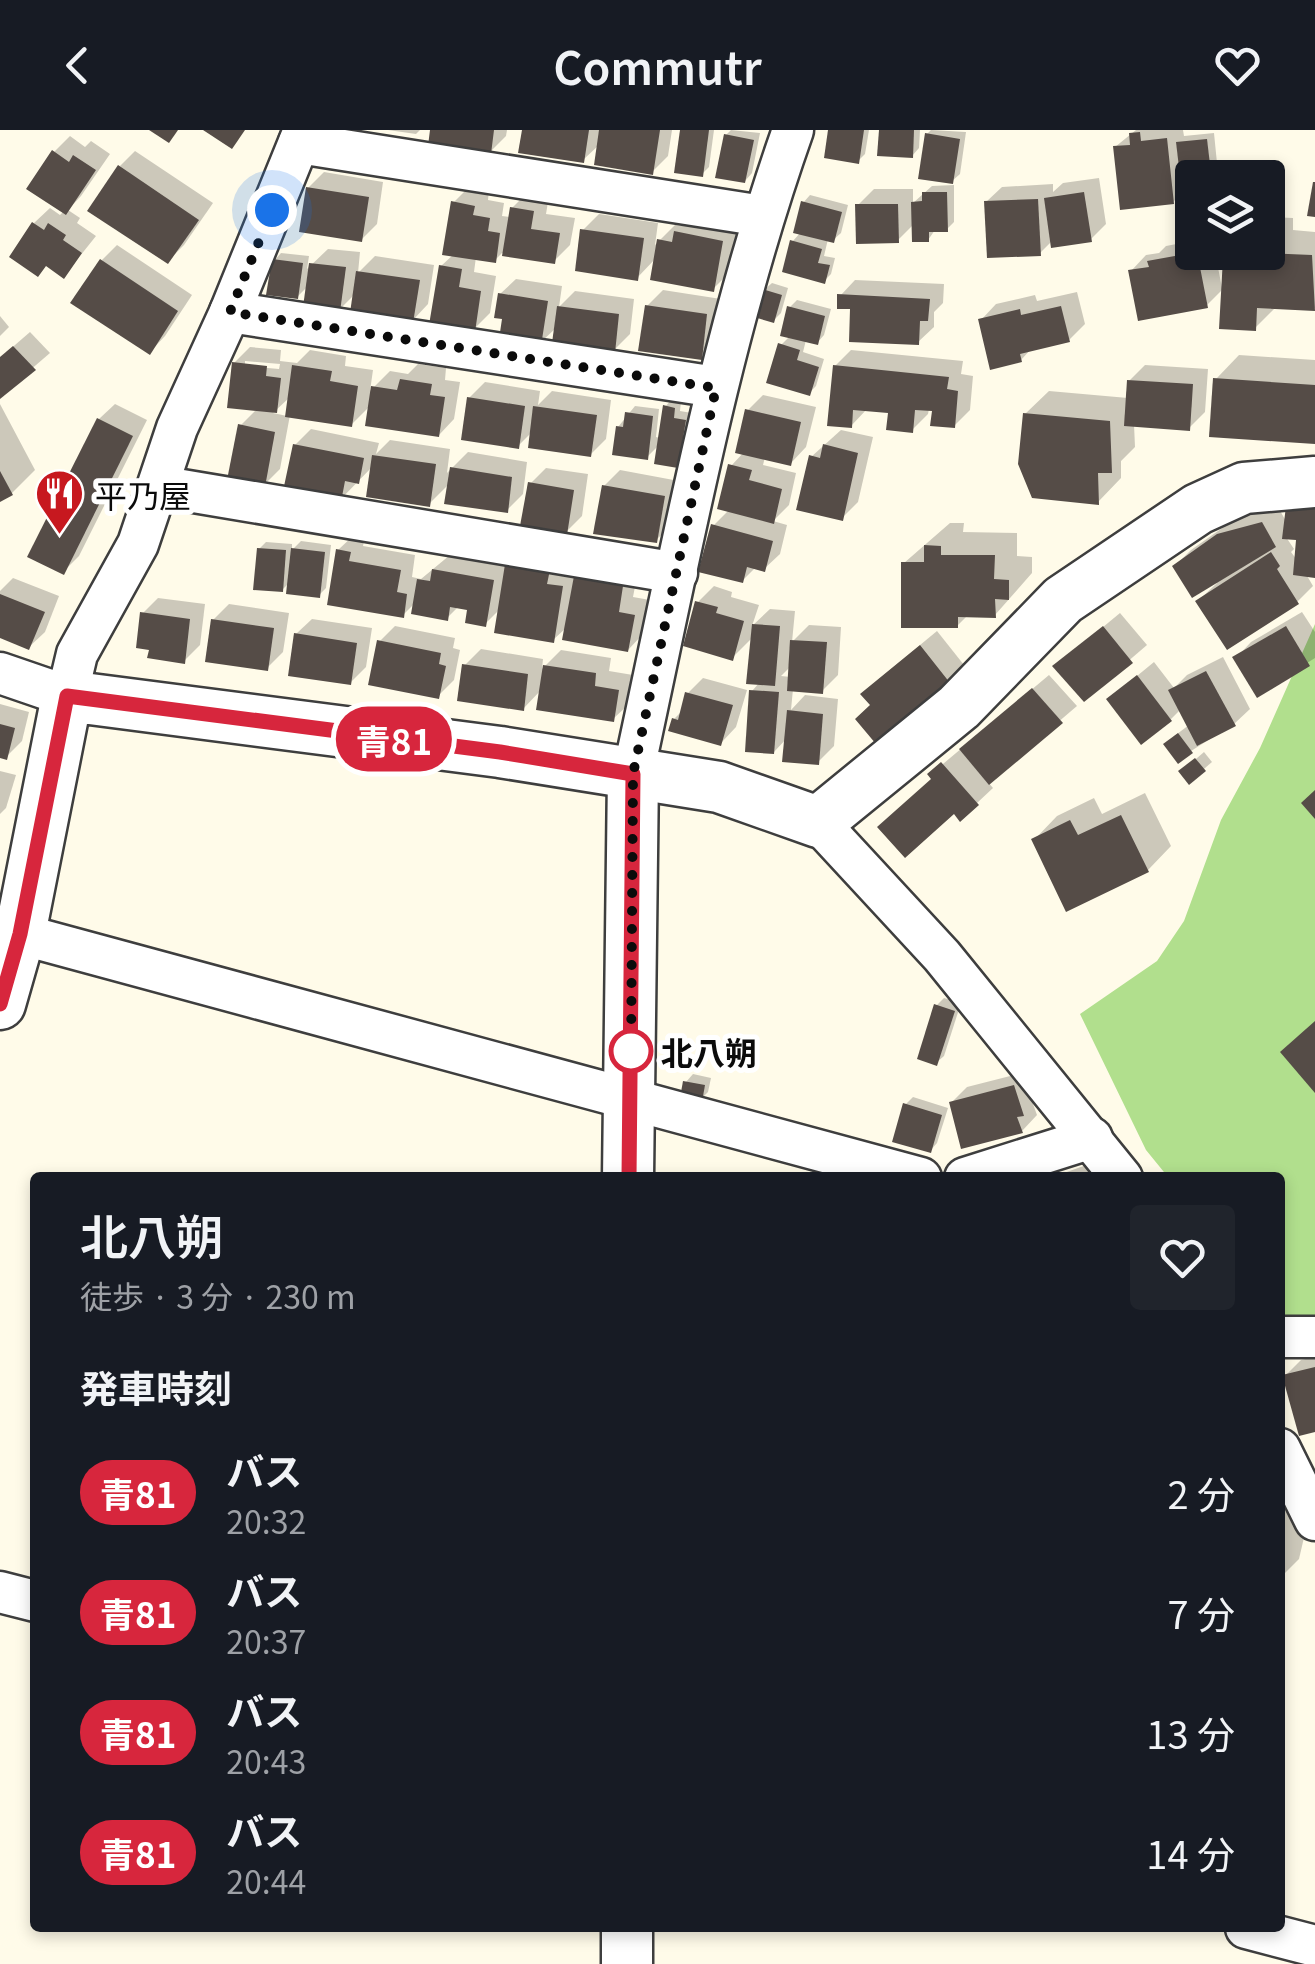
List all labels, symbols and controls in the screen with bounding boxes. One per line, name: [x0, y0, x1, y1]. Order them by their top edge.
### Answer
text: Commutr: [553, 33, 762, 98]
icon: back: [50, 38, 105, 93]
icon: heart: [1210, 38, 1265, 93]
map controls: [1175, 160, 1285, 270]
button: layers: [1175, 160, 1285, 270]
your location: [247, 185, 297, 235]
restaurant icon: 平乃屋: [34, 468, 86, 536]
place label: 平乃屋: [95, 471, 191, 517]
line badge: 青81: [336, 706, 452, 772]
text: 青81: [356, 714, 432, 765]
place label: 北八朔: [661, 1028, 757, 1074]
marker: 北八朔: [610, 1030, 652, 1072]
text: 北八朔: [80, 1199, 224, 1269]
button: heart: [1130, 1205, 1235, 1310]
text: 徒歩 · 3 分 · 230 m: [80, 1272, 356, 1318]
text: 発車時刻: [80, 1359, 232, 1414]
text: バス: [226, 1442, 302, 1497]
text: 2 分: [1167, 1465, 1235, 1520]
text: 青81: [100, 1467, 176, 1518]
text: 20:32: [226, 1497, 306, 1543]
text: バス: [226, 1562, 302, 1617]
text: 7 分: [1167, 1585, 1235, 1640]
text: 青81: [100, 1587, 176, 1638]
text: 20:37: [226, 1617, 306, 1663]
text: バス: [226, 1682, 302, 1737]
text: 13 分: [1146, 1705, 1235, 1760]
text: 青81: [100, 1707, 176, 1758]
text: 20:43: [226, 1737, 306, 1783]
text: バス: [226, 1802, 302, 1857]
text: 14 分: [1146, 1825, 1235, 1880]
text: 青81: [100, 1827, 176, 1878]
text: 20:44: [226, 1857, 306, 1903]

